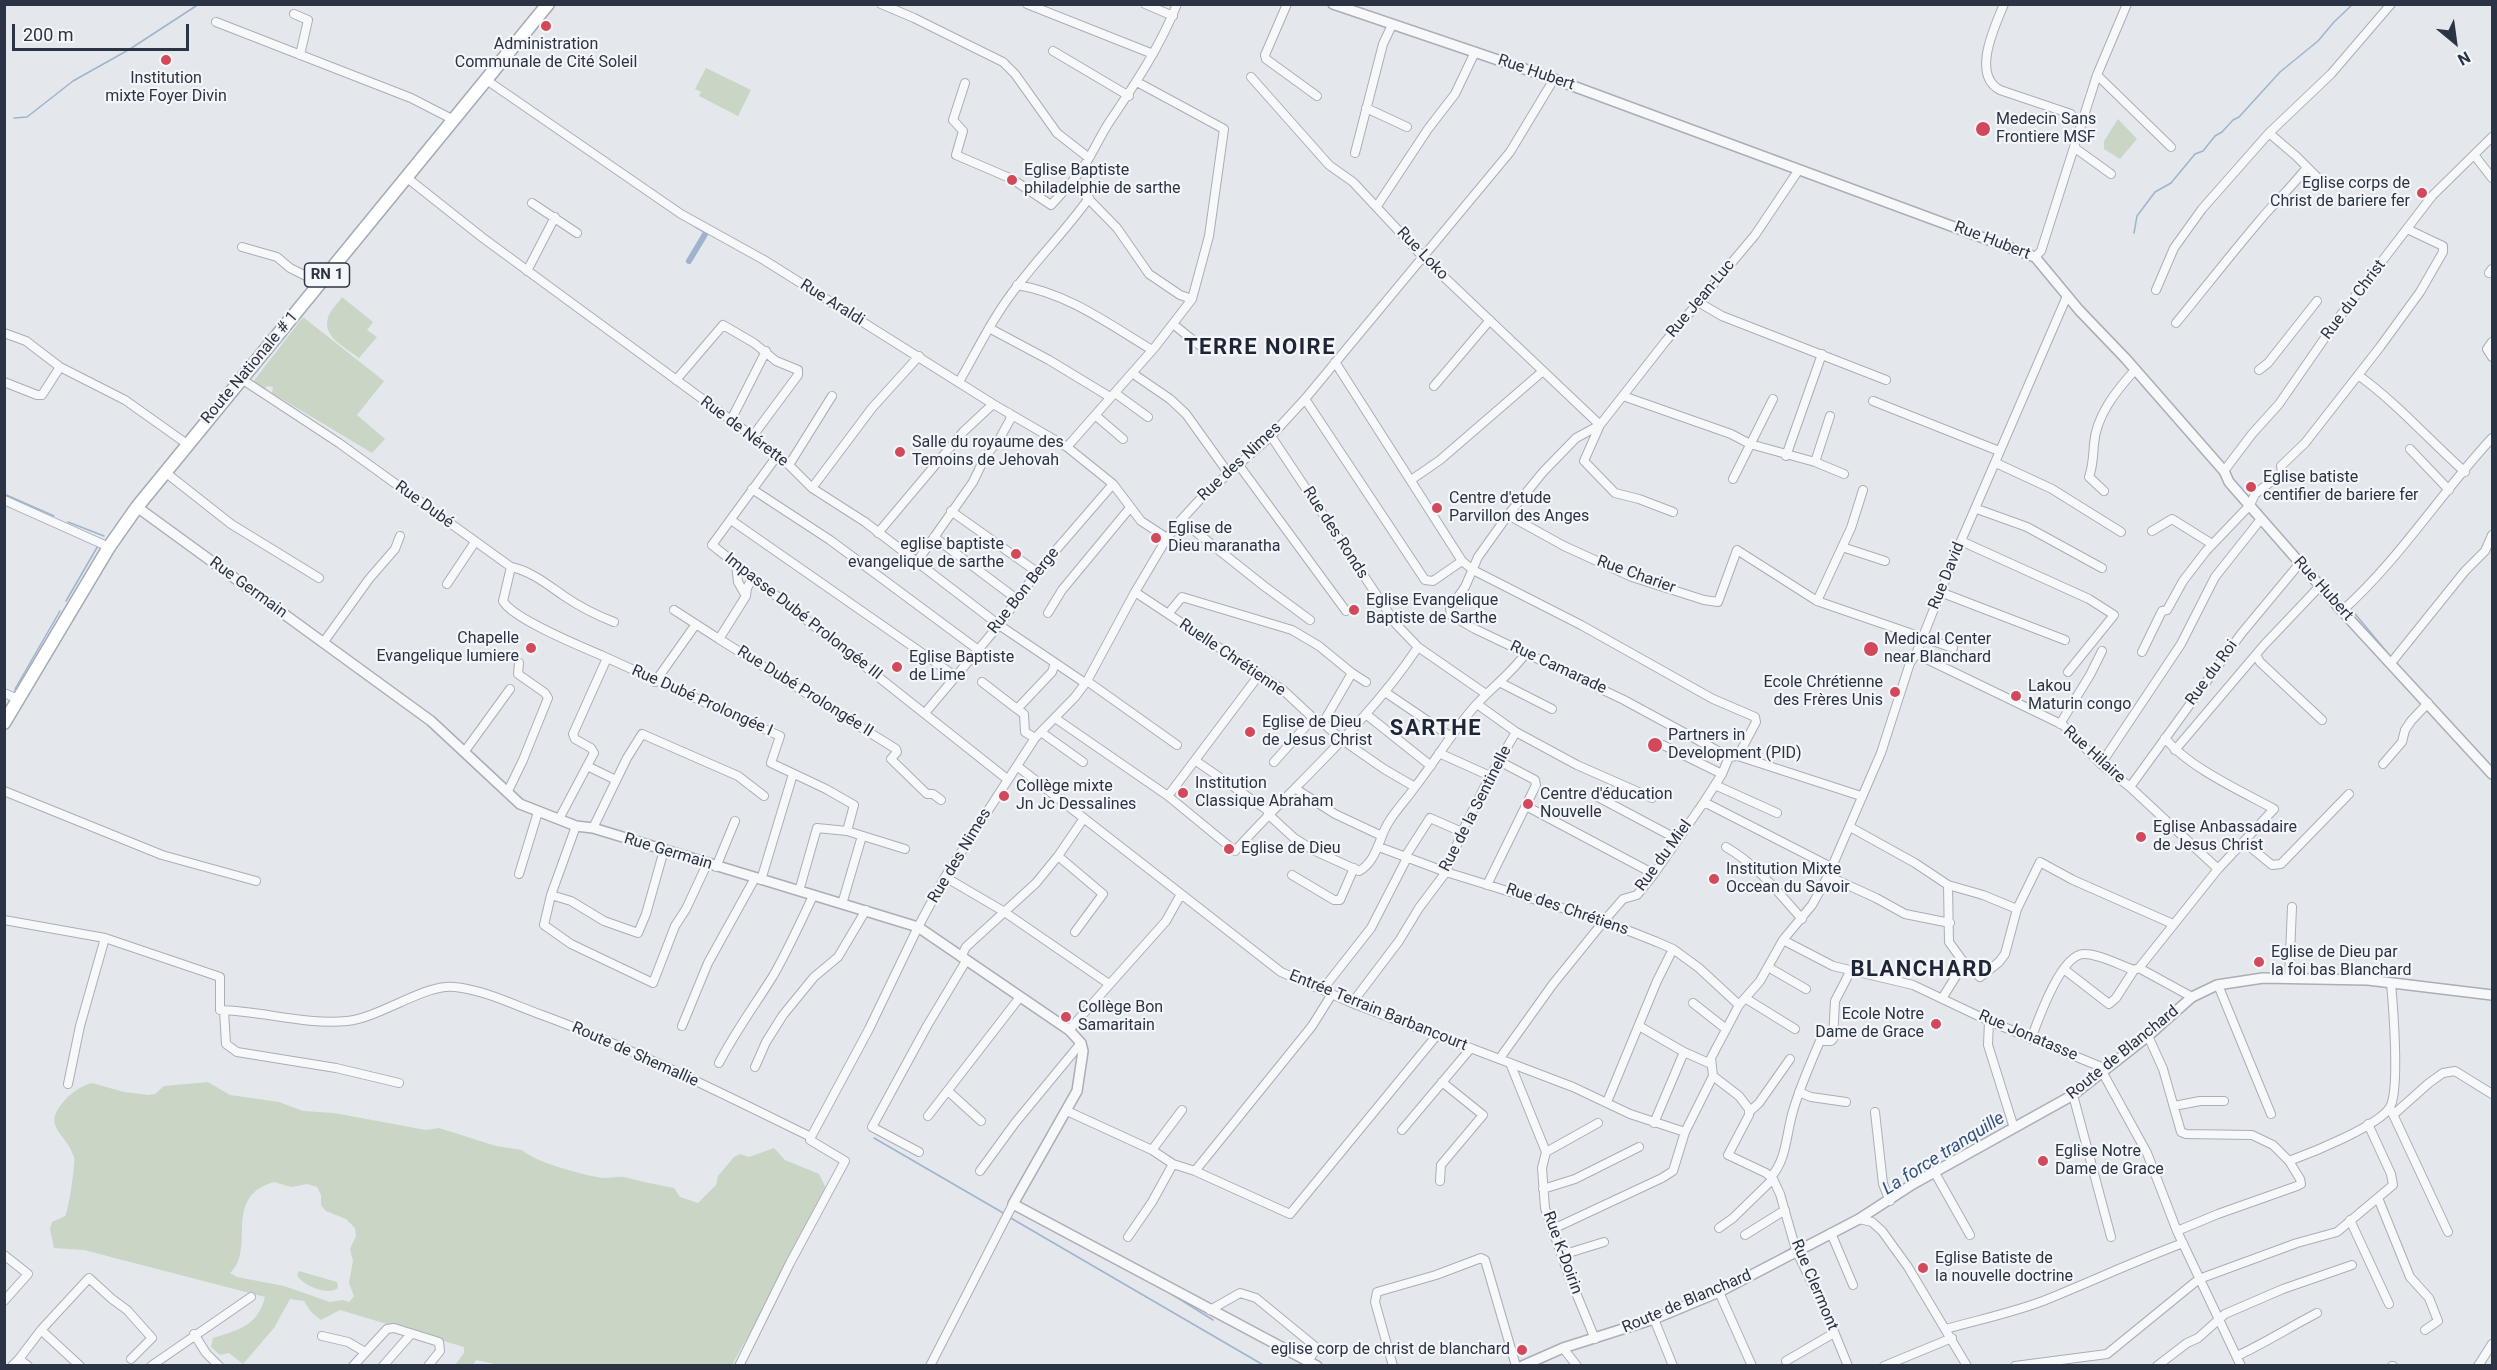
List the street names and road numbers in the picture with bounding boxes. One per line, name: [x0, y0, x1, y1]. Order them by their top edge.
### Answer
street label: Rue Hubert: [1495, 51, 1577, 95]
street label: Rue Hubert: [1951, 218, 2033, 264]
street label: Rue Loko: [1392, 224, 1452, 284]
street label: Rue Jean-Luc: [1663, 256, 1739, 342]
street label: Rue du Christ: [2318, 256, 2390, 344]
road number: RN 1: [304, 263, 350, 287]
street label: Rue Araldi: [796, 276, 868, 330]
street label: Route Nationale # 1: [197, 308, 303, 428]
street label: Rue de Nérette: [696, 393, 792, 471]
street label: Rue des Nimes: [1194, 419, 1286, 505]
street label: Rue Dubé: [391, 477, 457, 533]
street label: Rue des Ronds: [1298, 483, 1372, 583]
street label: Rue David: [1925, 540, 1969, 612]
street label: Rue Bon Berge: [984, 544, 1064, 638]
street label: Impasse Dubé Prolongée III: [720, 549, 886, 685]
street label: Rue Charier: [1594, 552, 1678, 598]
street label: Rue Germain: [205, 553, 291, 623]
street label: Rue Hubert: [2289, 553, 2357, 625]
street label: Ruelle Chrétienne: [1175, 615, 1289, 701]
street label: Rue Camarade: [1507, 637, 1609, 699]
street label: Rue du Roi: [2182, 637, 2242, 709]
street label: Rue Dubé Prolongée II: [733, 642, 877, 742]
street label: Rue Dubé Prolongée I: [628, 661, 776, 741]
street label: Rue Hilaire: [2059, 722, 2129, 788]
street label: Rue de la Sentinelle: [1436, 743, 1516, 875]
street label: Rue des Nimes: [924, 805, 996, 907]
street label: Rue du Miel: [1632, 817, 1696, 895]
street label: Rue Germain: [621, 829, 715, 875]
street label: Rue des Chrétiens: [1503, 880, 1631, 940]
street label: Entrée Terrain Barbancourt: [1286, 966, 1470, 1056]
street label: Route de Blanchard: [2063, 1002, 2183, 1104]
street label: Rue Jonatasse: [1976, 1007, 2080, 1065]
street label: Route de Shemallie: [569, 1018, 701, 1092]
street label: Rue K-Doirin: [1538, 1209, 1586, 1297]
street label: Rue Clermont: [1786, 1237, 1842, 1333]
street label: Route de Blanchard: [1619, 1266, 1755, 1338]

